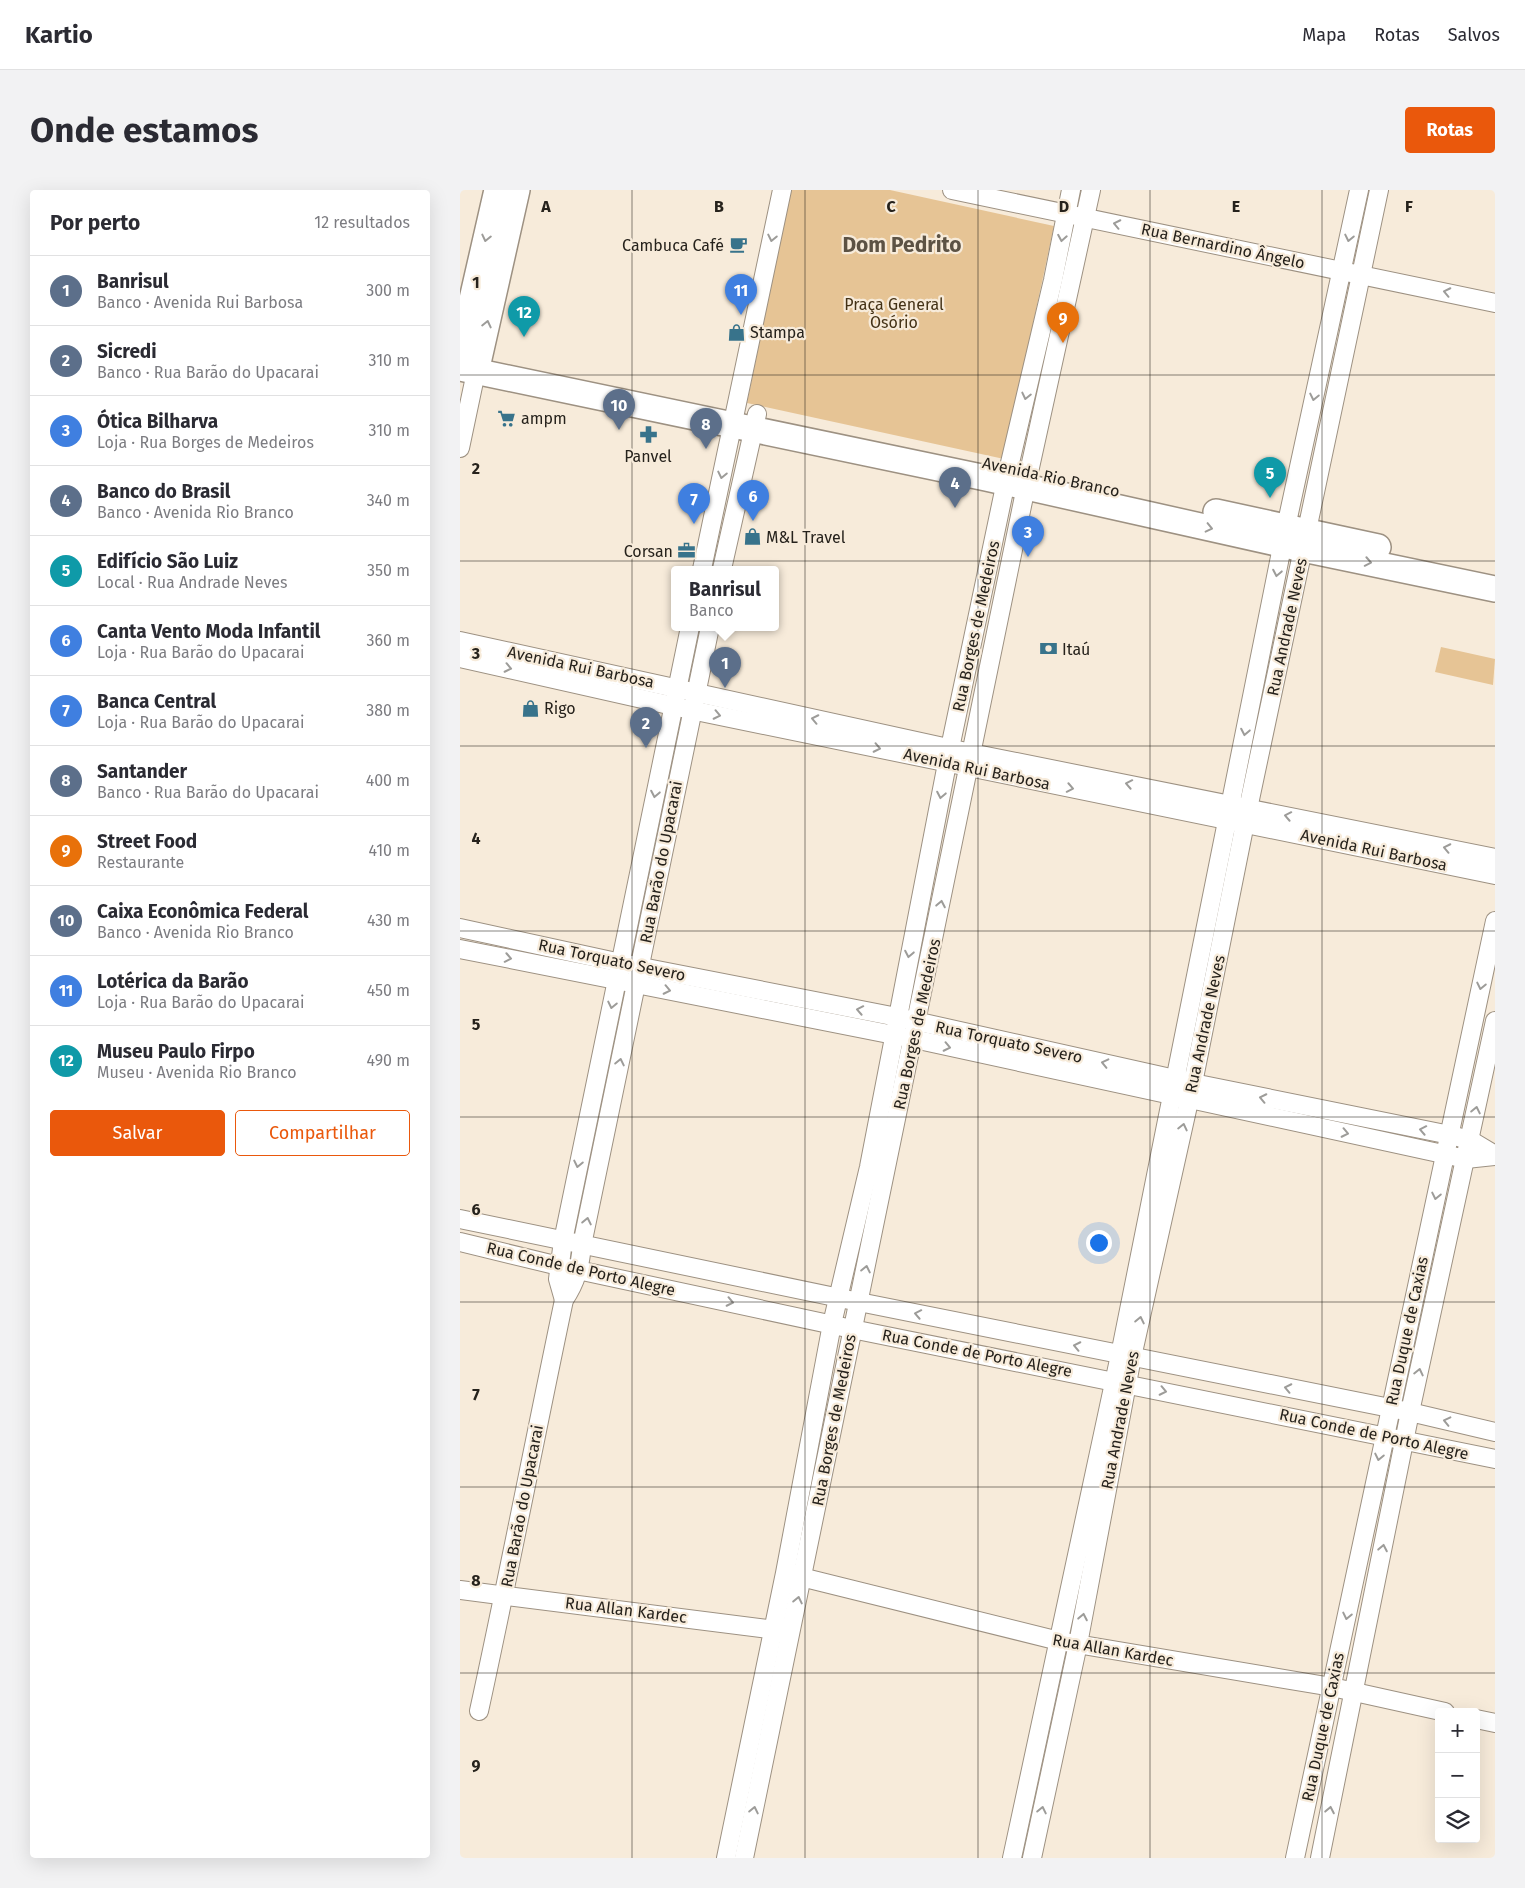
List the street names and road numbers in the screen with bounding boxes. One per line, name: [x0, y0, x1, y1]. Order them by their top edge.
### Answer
street label: Rua Bernardino Ângelo: [1140, 218, 1307, 273]
street label: Avenida Rio Branco: [981, 453, 1121, 501]
street label: Rua Borges de Medeiros: [949, 539, 1003, 713]
street label: Rua Andrade Neves: [1263, 556, 1311, 698]
street label: Avenida Rui Barbosa: [506, 642, 656, 692]
street label: Avenida Rui Barbosa: [902, 744, 1052, 794]
street label: Rua Barão do Upacarai: [636, 779, 686, 945]
street label: Avenida Rui Barbosa: [1299, 825, 1449, 875]
street label: Rua Torquato Severo: [537, 935, 687, 985]
street label: Rua Borges de Medeiros: [890, 937, 944, 1111]
street label: Rua Andrade Neves: [1181, 953, 1229, 1095]
street label: Rua Torquato Severo: [934, 1017, 1084, 1067]
street label: Rua Conde de Porto Alegre: [485, 1238, 677, 1300]
street label: Rua Duque de Caxias: [1382, 1255, 1432, 1407]
street label: Rua Conde de Porto Alegre: [880, 1325, 1074, 1381]
street label: Rua Borges de Medeiros: [808, 1333, 860, 1507]
street label: Rua Andrade Neves: [1097, 1349, 1143, 1491]
street label: Rua Conde de Porto Alegre: [1278, 1405, 1470, 1463]
street label: Rua Barão do Upacarai: [497, 1423, 547, 1589]
street label: Rua Allan Kardec: [564, 1593, 688, 1627]
street label: Rua Allan Kardec: [1051, 1630, 1175, 1670]
street label: Rua Duque de Caxias: [1298, 1651, 1348, 1803]

